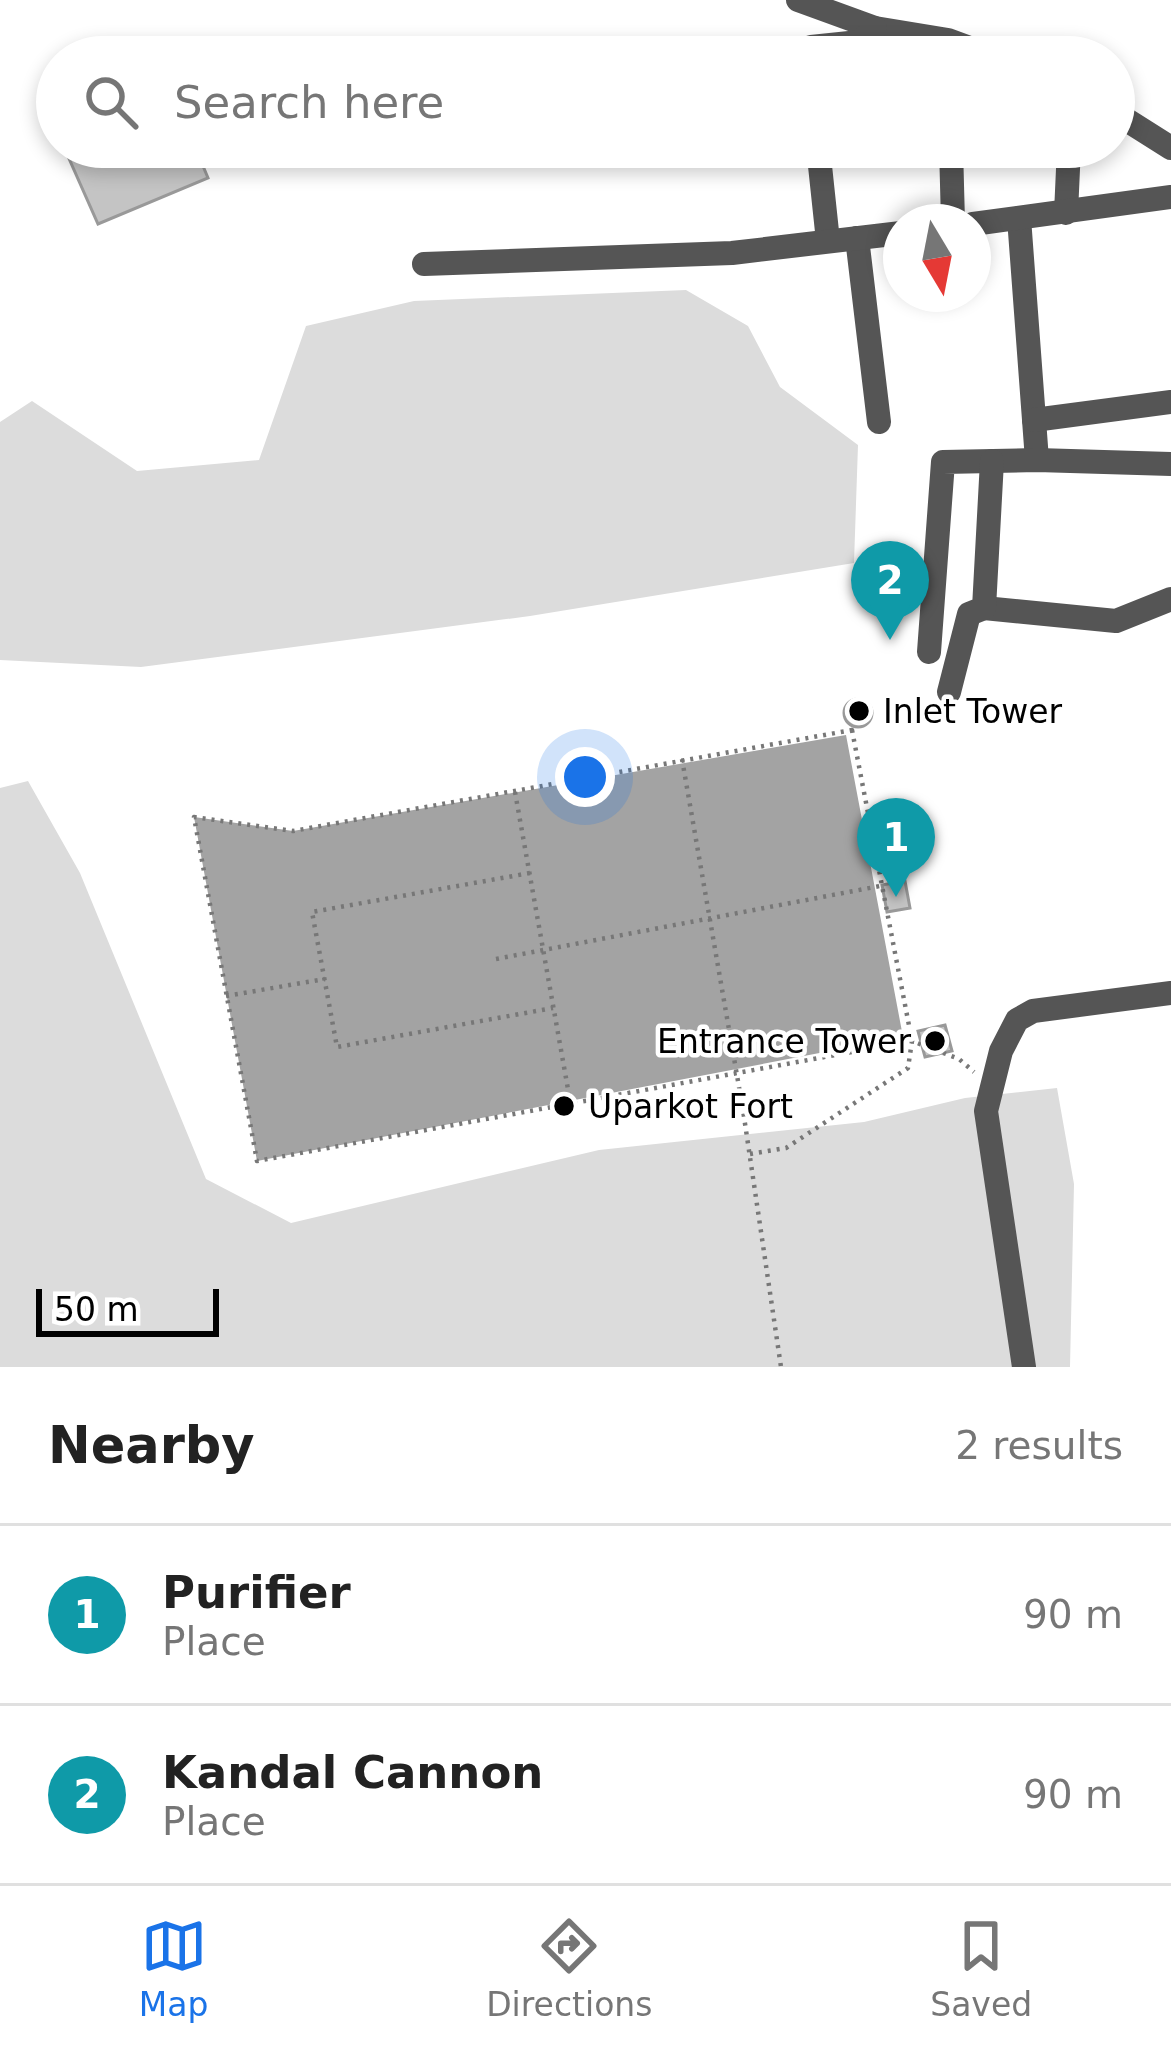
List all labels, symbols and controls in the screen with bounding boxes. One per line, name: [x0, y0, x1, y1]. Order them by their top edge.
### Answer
search box: [36, 36, 1135, 168]
icon: search: [78, 69, 144, 135]
text: Search here: [174, 76, 444, 129]
north arrow: [883, 204, 991, 312]
pin: 2: [851, 541, 929, 640]
place label: Inlet Tower: [883, 692, 1063, 731]
marker: Inlet Tower: [846, 698, 872, 724]
your location: [555, 747, 615, 807]
pin: 1: [857, 798, 935, 897]
place label: Entrance Tower: [657, 1022, 911, 1061]
marker: Entrance Tower: [922, 1028, 948, 1054]
place label: Uparkot Fort: [588, 1087, 793, 1126]
marker: Uparkot Fort: [551, 1093, 577, 1119]
scale bar: [36, 1283, 219, 1336]
text: 50 m: [54, 1290, 139, 1329]
text: Nearby: [48, 1416, 255, 1475]
text: 2 results: [955, 1423, 1123, 1468]
text: Purifier: [162, 1566, 351, 1619]
text: 1: [73, 1592, 101, 1637]
text: 90 m: [1023, 1592, 1123, 1637]
text: Place: [162, 1619, 266, 1664]
text: Kandal Cannon: [162, 1746, 543, 1799]
text: 2: [73, 1772, 101, 1817]
text: 90 m: [1023, 1772, 1123, 1817]
text: Place: [162, 1799, 266, 1844]
tab: Map: [139, 1913, 209, 2024]
tab: Directions: [486, 1913, 652, 2024]
tab: Saved: [930, 1913, 1032, 2024]

